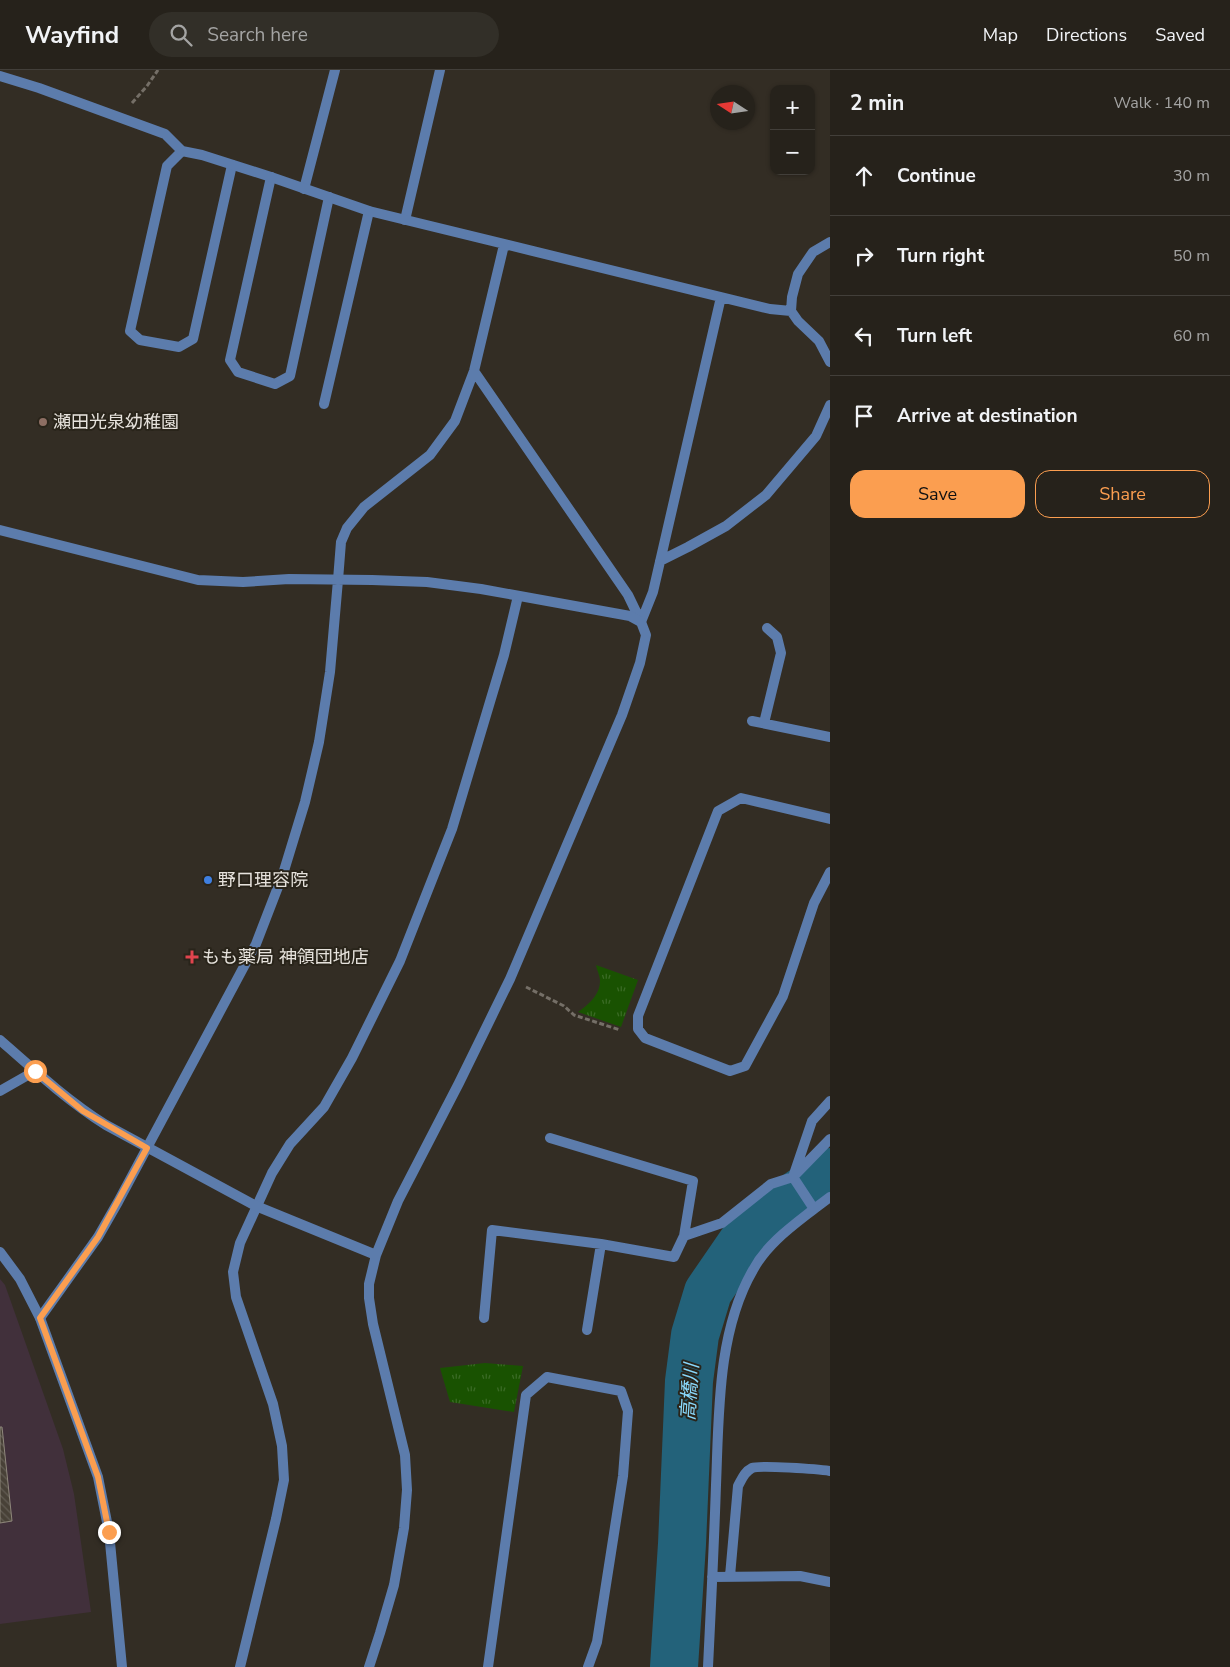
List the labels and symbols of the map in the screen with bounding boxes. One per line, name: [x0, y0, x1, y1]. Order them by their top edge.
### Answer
north arrow: [710, 85, 755, 130]
place label: 瀬田光泉幼稚園: [53, 410, 179, 434]
marker: 瀬田光泉幼稚園: [37, 416, 49, 428]
place label: 野口理容院: [218, 868, 308, 892]
marker: 野口理容院: [202, 874, 214, 886]
place label: もも薬局 神領団地店: [202, 945, 369, 969]
marker: もも薬局 神領団地店: [186, 951, 198, 963]
route start: [24, 1060, 47, 1083]
water label: 高橋川: [675, 1361, 705, 1421]
route end: [98, 1521, 121, 1544]

